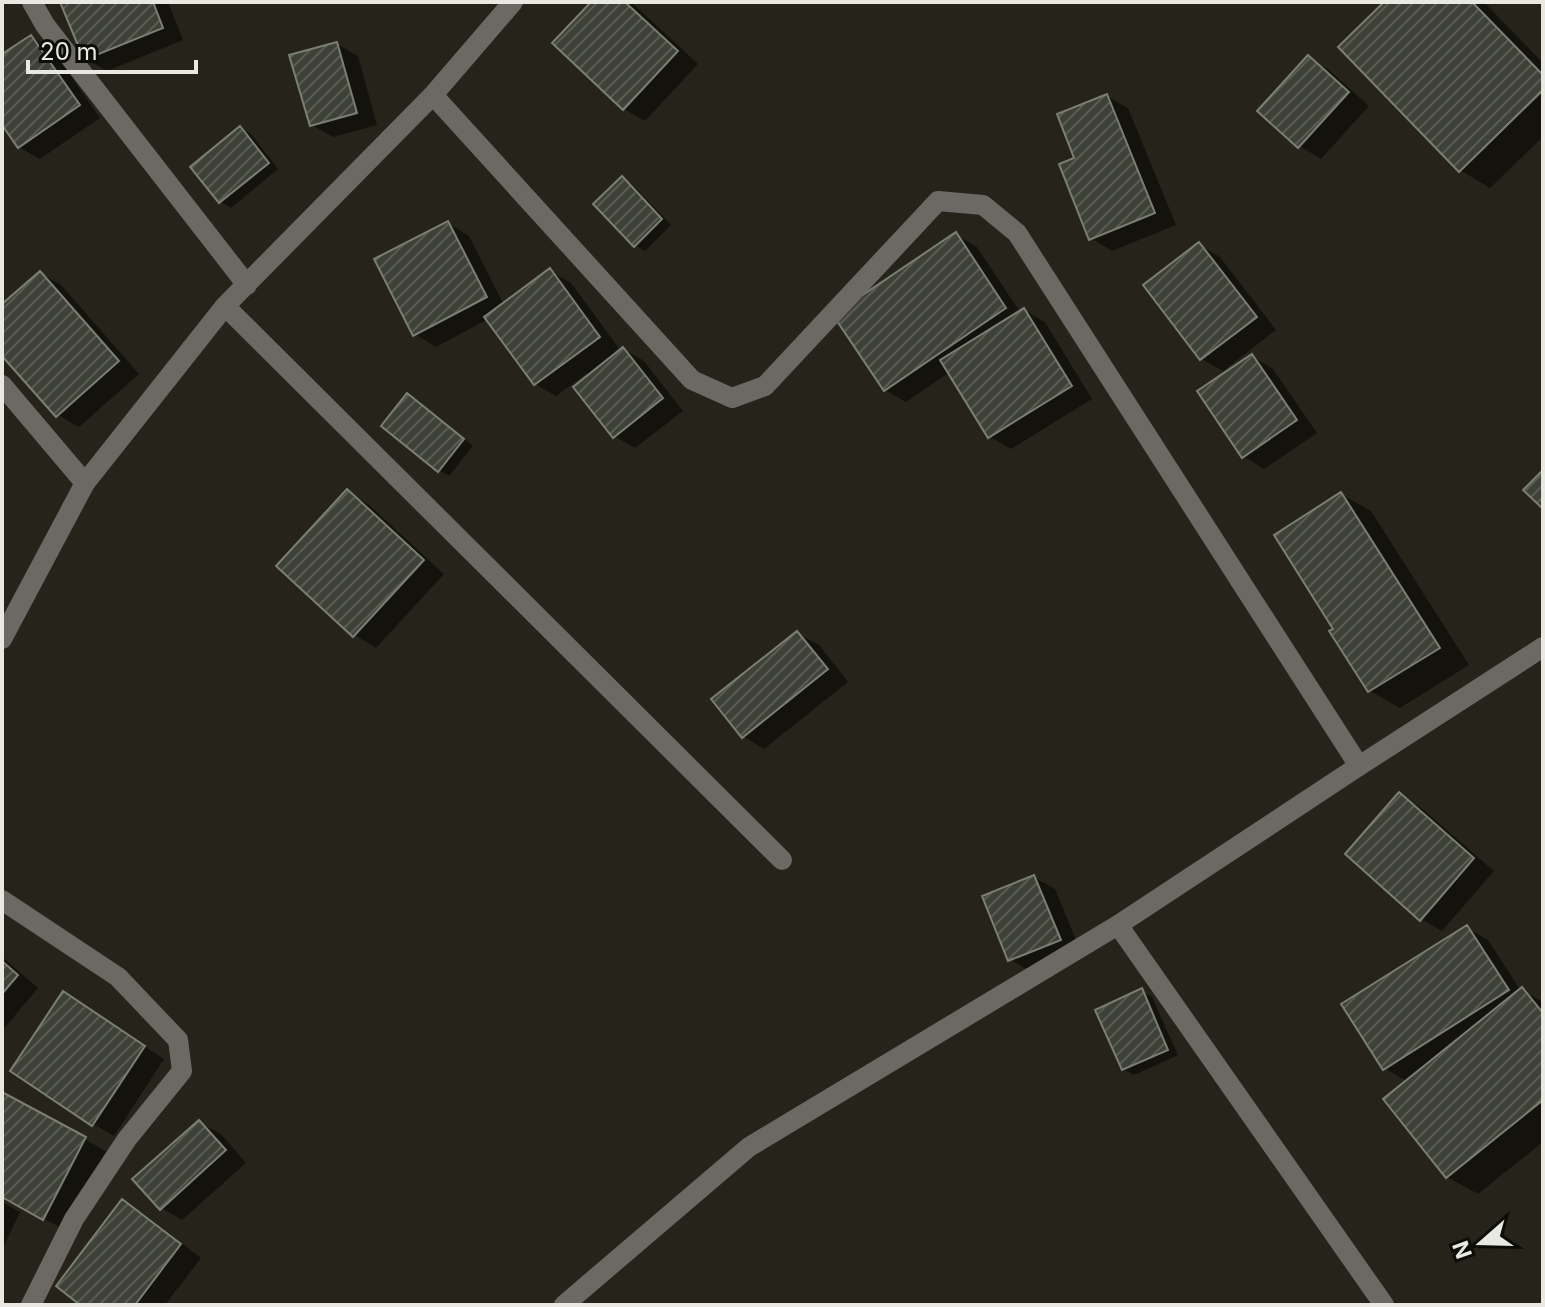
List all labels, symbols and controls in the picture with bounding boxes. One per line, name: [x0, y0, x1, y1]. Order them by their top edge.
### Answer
scale bar: [28, 24, 196, 74]
text: 20 m: [40, 37, 98, 66]
north arrow: [1441, 1203, 1521, 1283]
text: N: [1447, 1238, 1477, 1262]

